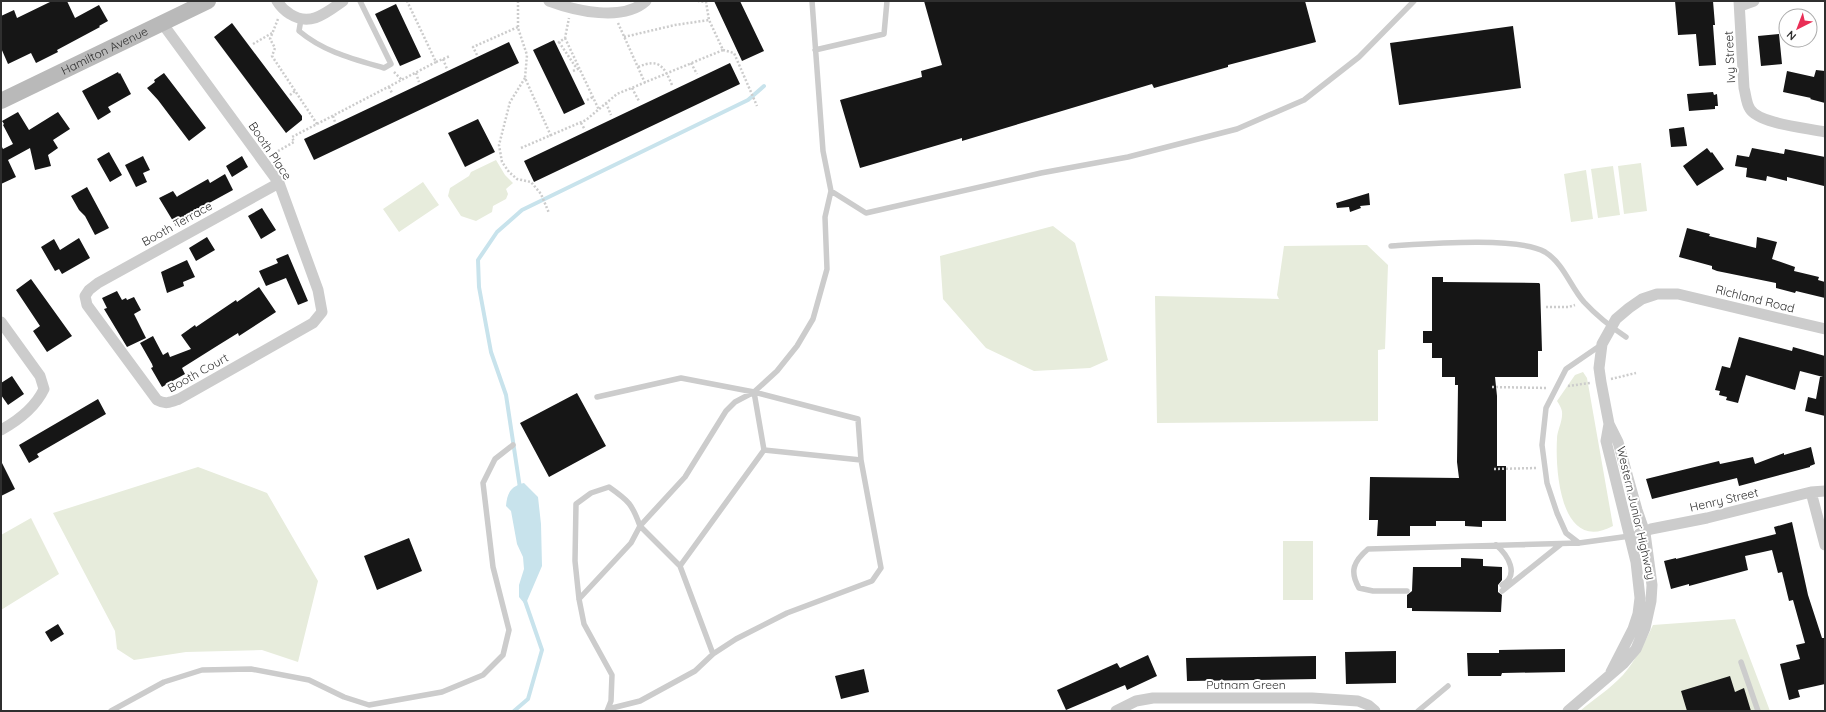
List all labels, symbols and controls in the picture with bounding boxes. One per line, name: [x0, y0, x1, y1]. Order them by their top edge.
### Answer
north arrow: [1778, 8, 1818, 48]
street label: Hamilton Avenue: [58, 23, 150, 78]
text: N: [1784, 28, 1799, 43]
street label: Ivy Street: [1721, 31, 1738, 84]
street label: Booth Place: [246, 119, 295, 183]
street label: Booth Terrace: [139, 198, 215, 249]
street label: Richland Road: [1714, 281, 1796, 316]
street label: Booth Court: [165, 350, 231, 395]
street label: Western Junior Highway: [1614, 445, 1659, 581]
street label: Henry Street: [1688, 484, 1760, 515]
street label: Putnam Green: [1206, 677, 1286, 692]

